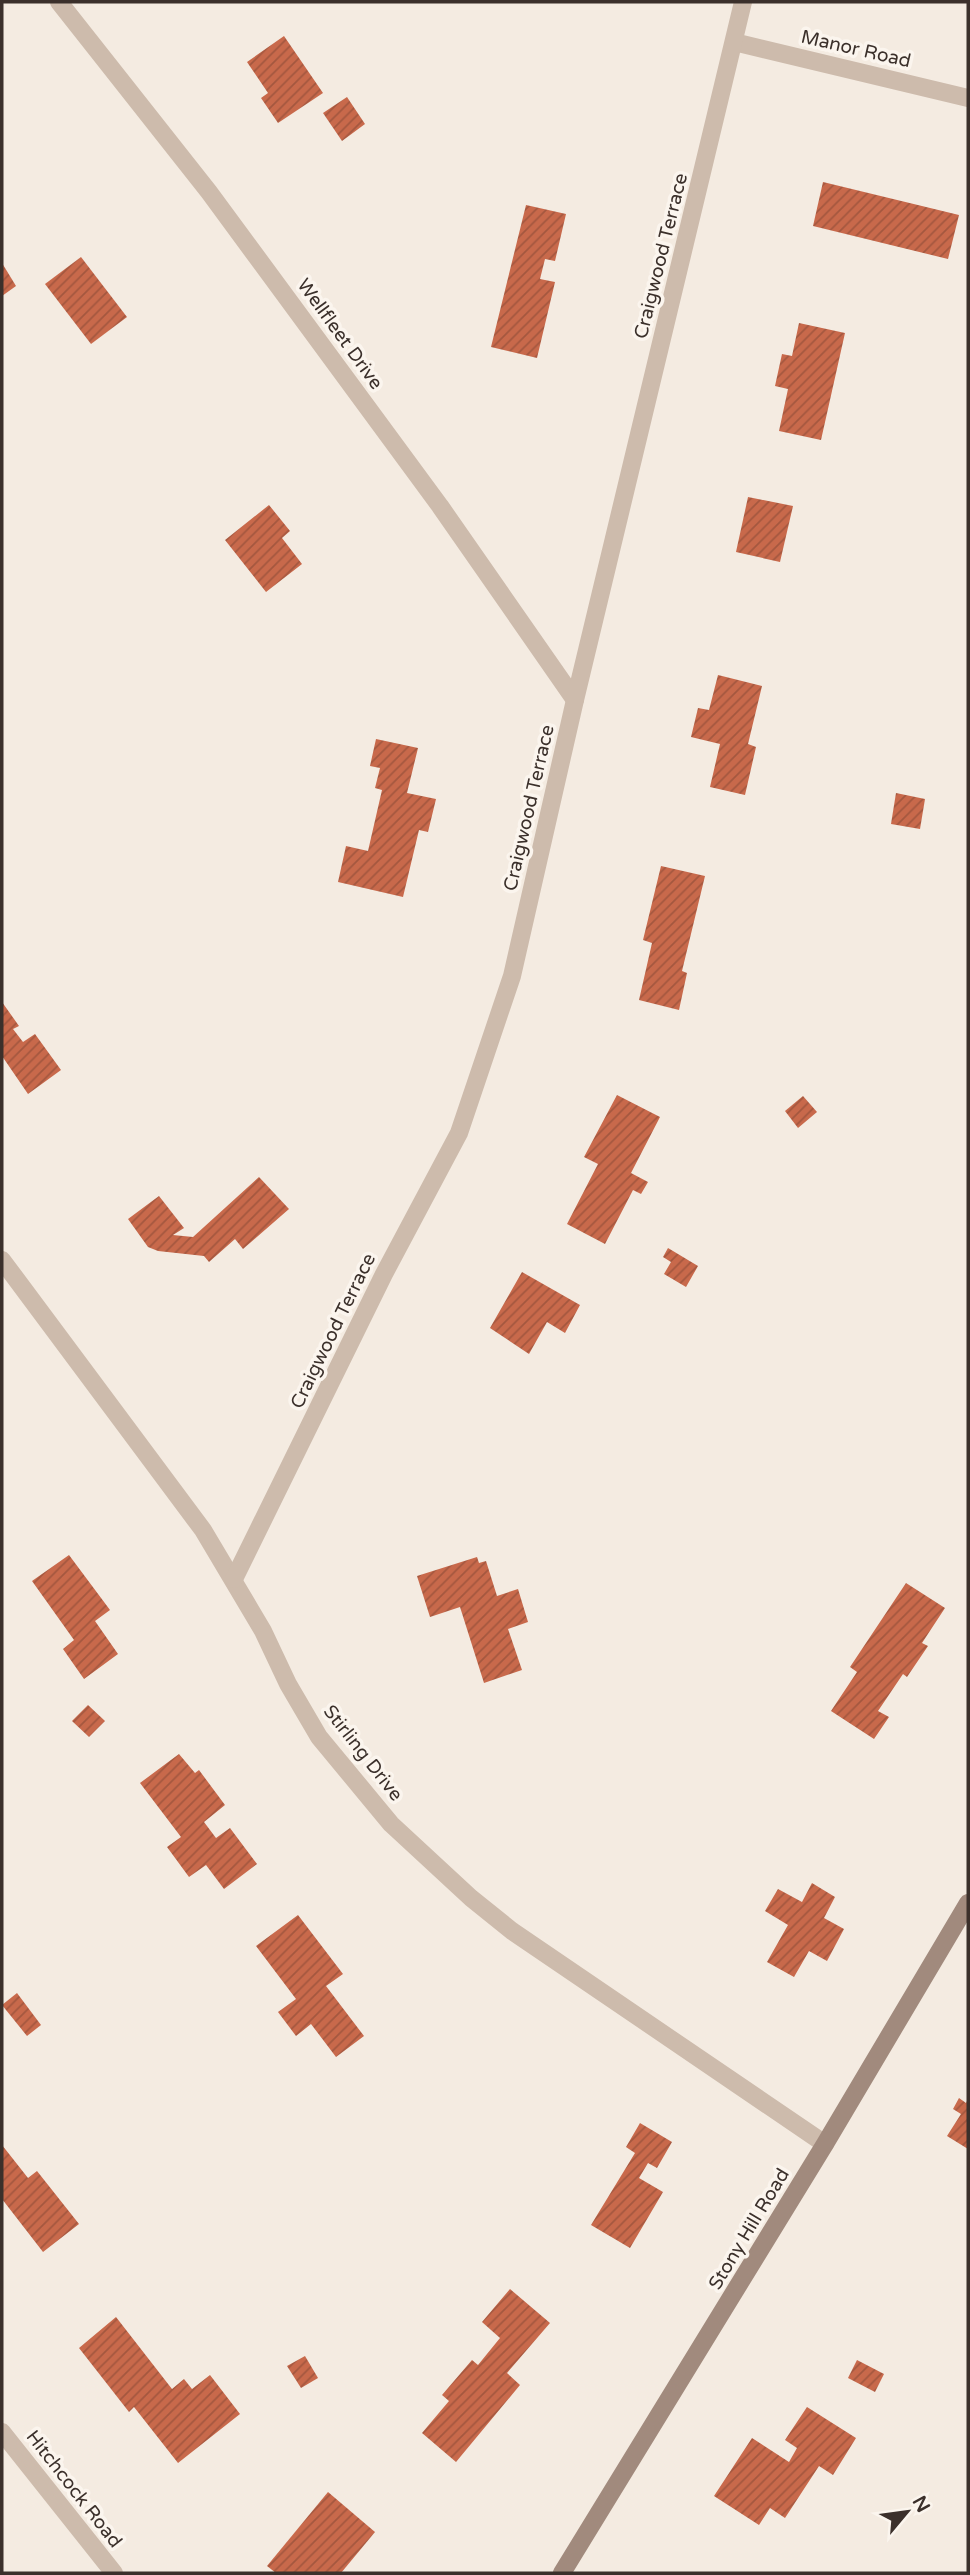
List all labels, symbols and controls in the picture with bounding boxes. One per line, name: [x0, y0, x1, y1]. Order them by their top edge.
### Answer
street label: Manor Road: [799, 26, 913, 72]
street label: Craigwood Terrace: [630, 171, 692, 341]
street label: Wellfleet Drive: [293, 274, 387, 394]
street label: Craigwood Terrace: [499, 723, 559, 893]
street label: Craigwood Terrace: [286, 1250, 380, 1412]
street label: Stirling Drive: [319, 1701, 407, 1805]
street label: Stony Hill Road: [704, 2164, 794, 2294]
street label: Hitchcock Road: [21, 2426, 127, 2552]
north arrow: [872, 2477, 942, 2547]
text: N: [908, 2492, 934, 2516]

